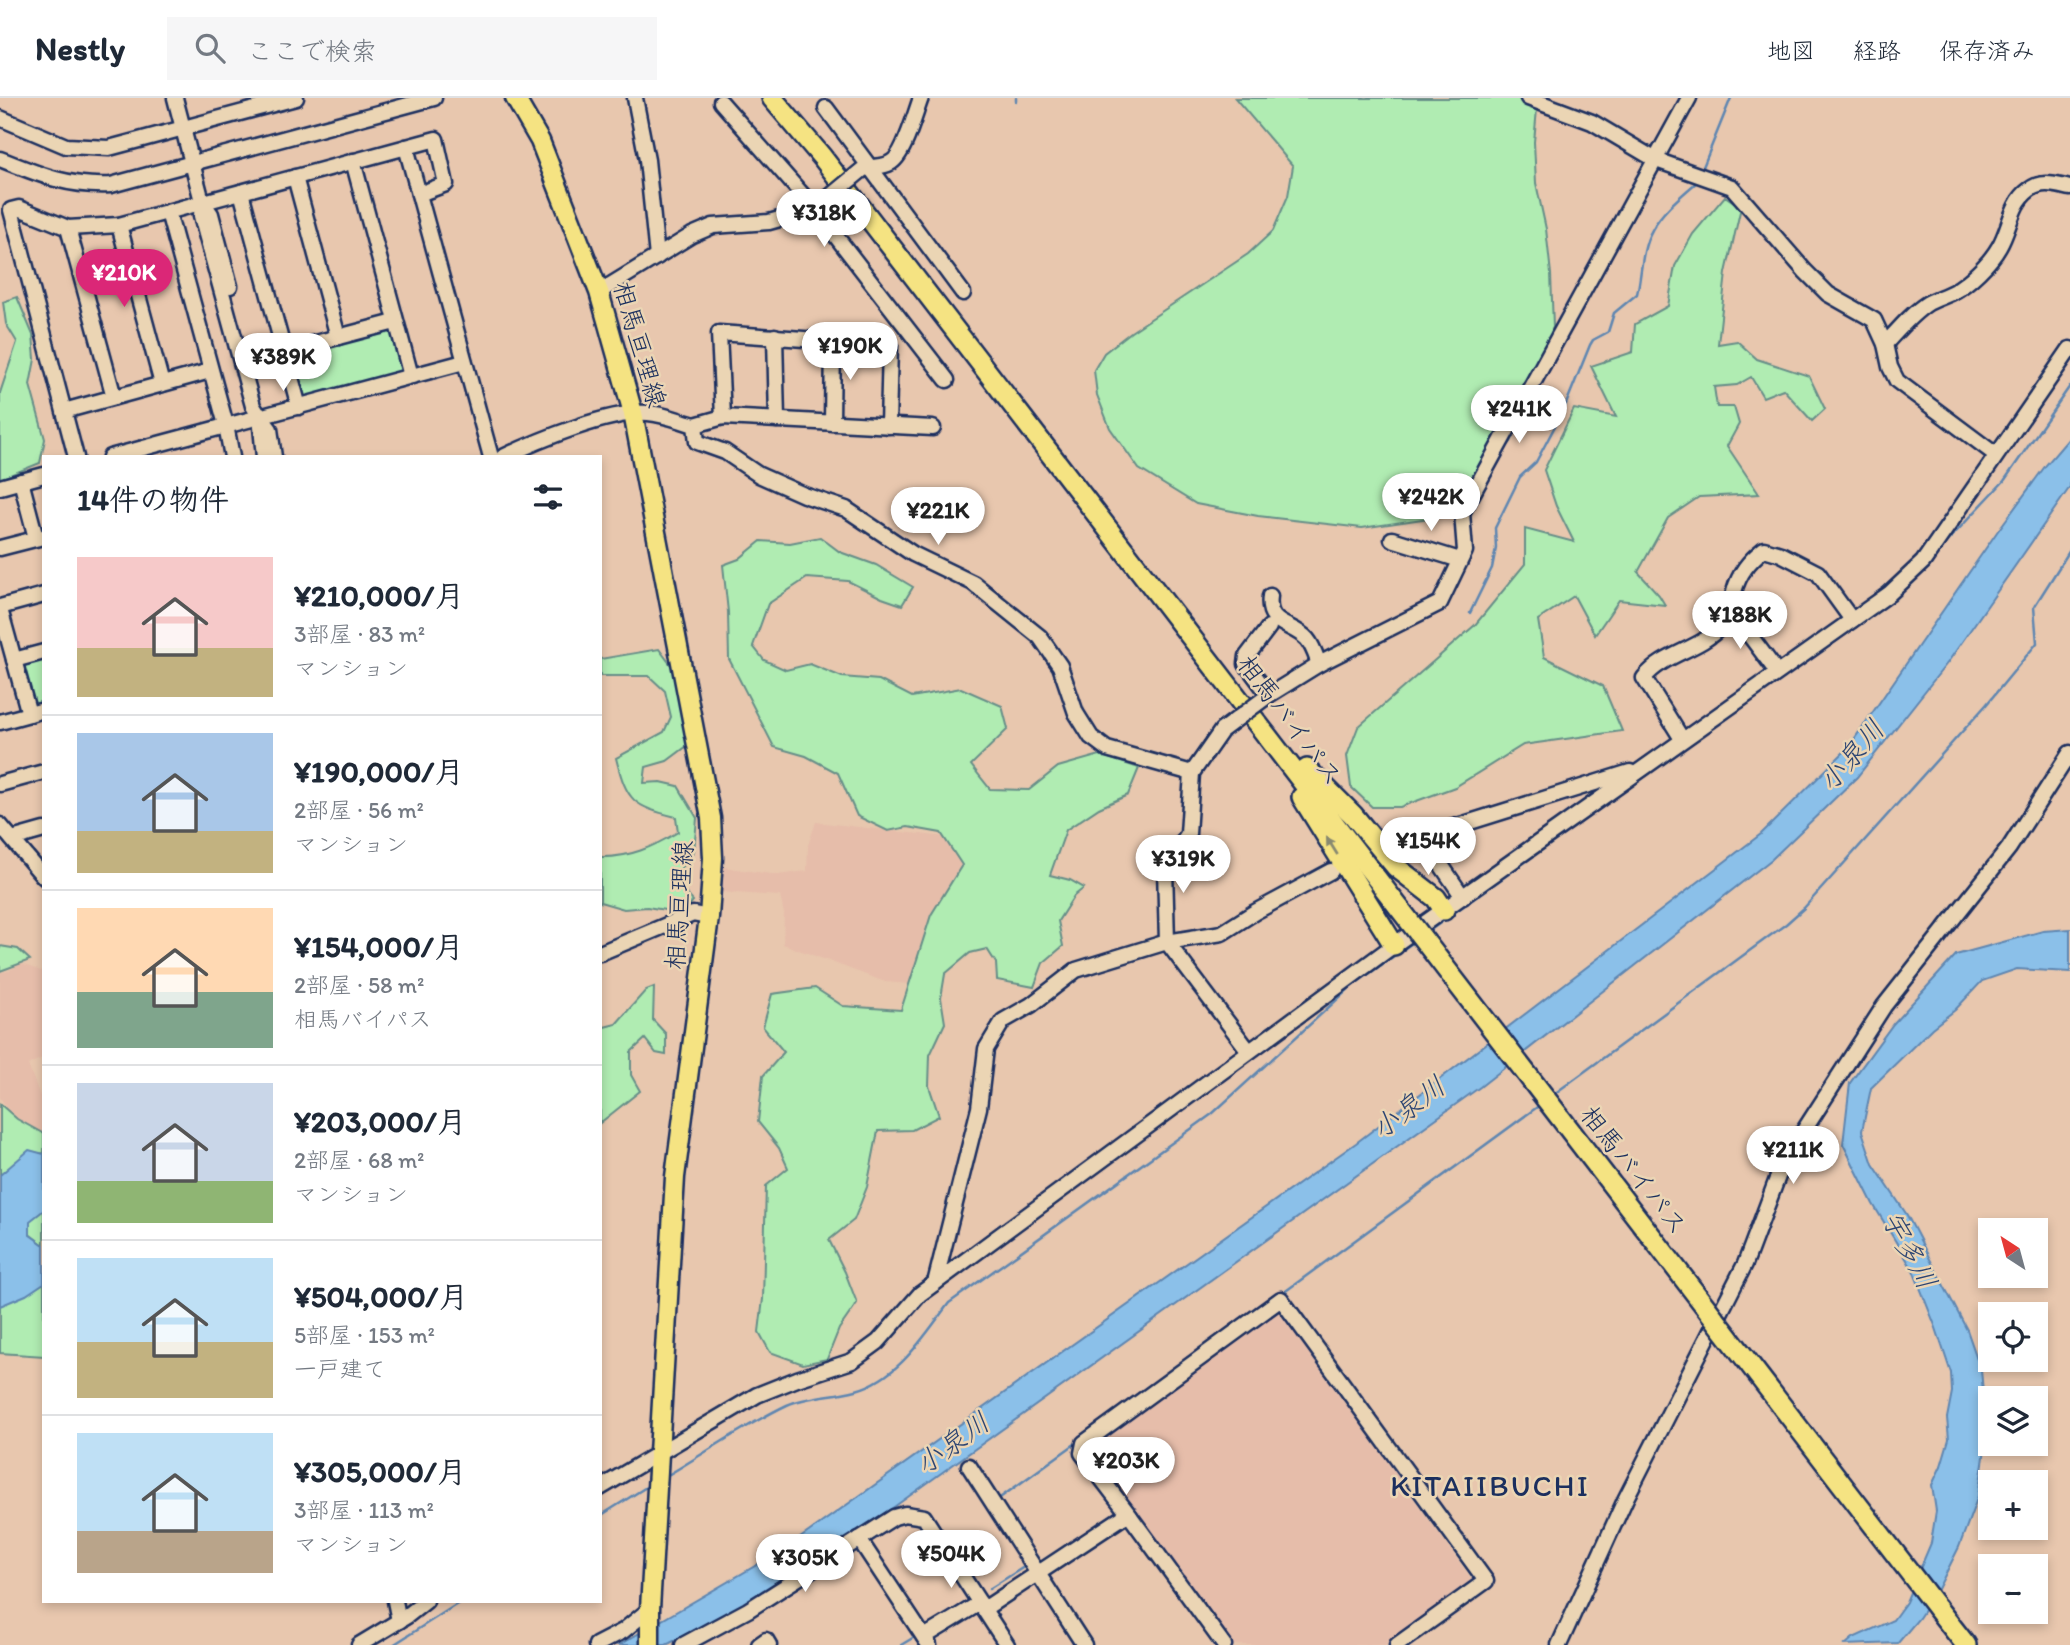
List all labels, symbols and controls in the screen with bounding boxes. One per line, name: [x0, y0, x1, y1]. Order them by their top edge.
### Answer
search box: [167, 17, 657, 80]
text: Nestly: [35, 29, 125, 68]
icon: search: [191, 29, 229, 67]
text: ここで検索: [247, 35, 377, 67]
text: 地図: [1767, 36, 1815, 65]
text: 経路: [1853, 36, 1901, 65]
text: 保存済み: [1939, 36, 2035, 65]
pin: ¥318K: [775, 190, 873, 249]
text: ¥318K: [792, 198, 856, 226]
pin: ¥210K: [75, 250, 173, 309]
text: ¥210K: [92, 258, 156, 286]
street label: 相馬亘理線: [607, 277, 673, 411]
pin: ¥190K: [801, 322, 899, 382]
text: ¥190K: [818, 331, 882, 359]
pin: ¥389K: [234, 334, 332, 393]
text: ¥389K: [251, 342, 315, 370]
pin: ¥241K: [1470, 386, 1568, 445]
text: ¥241K: [1487, 394, 1551, 422]
pin: ¥242K: [1382, 474, 1480, 533]
icon: filters: [529, 478, 567, 516]
text: 14件の物件: [77, 481, 229, 518]
text: ¥242K: [1398, 482, 1464, 510]
pin: ¥221K: [889, 488, 987, 547]
text: ¥221K: [907, 496, 969, 524]
text: ¥210,000/月: [294, 577, 464, 614]
icon: home: [133, 585, 217, 669]
pin: ¥188K: [1691, 592, 1789, 651]
text: ¥188K: [1708, 600, 1772, 628]
text: 3部屋 · 83 m²: [294, 620, 425, 648]
street label: 相馬バイパス: [1230, 648, 1350, 792]
text: マンション: [294, 654, 408, 682]
water label: 小泉川: [1811, 712, 1891, 798]
text: ¥190,000/月: [294, 753, 464, 790]
icon: home: [133, 761, 217, 845]
text: 2部屋 · 56 m²: [294, 796, 424, 824]
pin: ¥154K: [1379, 818, 1477, 877]
text: ¥154K: [1396, 826, 1460, 854]
text: マンション: [294, 830, 408, 858]
pin: ¥319K: [1134, 836, 1232, 895]
one-way arrow: [1325, 836, 1338, 855]
street label: 相馬亘理線: [659, 839, 699, 971]
text: ¥319K: [1152, 844, 1214, 872]
text: ¥154,000/月: [294, 928, 464, 965]
icon: home: [133, 936, 217, 1020]
text: 2部屋 · 58 m²: [294, 971, 424, 999]
text: 相馬バイパス: [294, 1005, 432, 1033]
water label: 小泉川: [1364, 1068, 1452, 1146]
street label: 相馬バイパス: [1574, 1099, 1694, 1241]
text: ¥203,000/月: [294, 1103, 467, 1140]
icon: home: [133, 1111, 217, 1195]
pin: ¥211K: [1744, 1126, 1842, 1186]
text: ¥211K: [1762, 1135, 1824, 1163]
text: 2部屋 · 68 m²: [294, 1146, 424, 1174]
text: マンション: [294, 1180, 408, 1208]
water label: 宇多川: [1875, 1205, 1945, 1295]
north arrow: [1978, 1218, 2048, 1288]
map controls: [1978, 1218, 2048, 1624]
text: ¥504,000/月: [294, 1278, 468, 1315]
icon: home: [133, 1286, 217, 1370]
button: locate: [1978, 1302, 2048, 1372]
text: 5部屋 · 153 m²: [294, 1321, 435, 1349]
text: 一戸建て: [294, 1355, 386, 1383]
button: layers: [1978, 1386, 2048, 1456]
water label: 小泉川: [908, 1405, 996, 1481]
pin: ¥203K: [1077, 1438, 1175, 1497]
text: ¥203K: [1093, 1446, 1159, 1474]
text: ¥305,000/月: [294, 1453, 467, 1490]
icon: home: [133, 1461, 217, 1545]
district label: KITAIIBUCHI: [1390, 1467, 1590, 1504]
button: +: [1978, 1470, 2048, 1540]
text: 3部屋 · 113 m²: [294, 1496, 434, 1524]
text: マンション: [294, 1530, 408, 1558]
pin: ¥504K: [902, 1530, 1000, 1590]
pin: ¥305K: [756, 1534, 854, 1594]
text: ¥504K: [917, 1539, 985, 1567]
text: ¥305K: [772, 1543, 838, 1571]
button: −: [1978, 1554, 2048, 1624]

